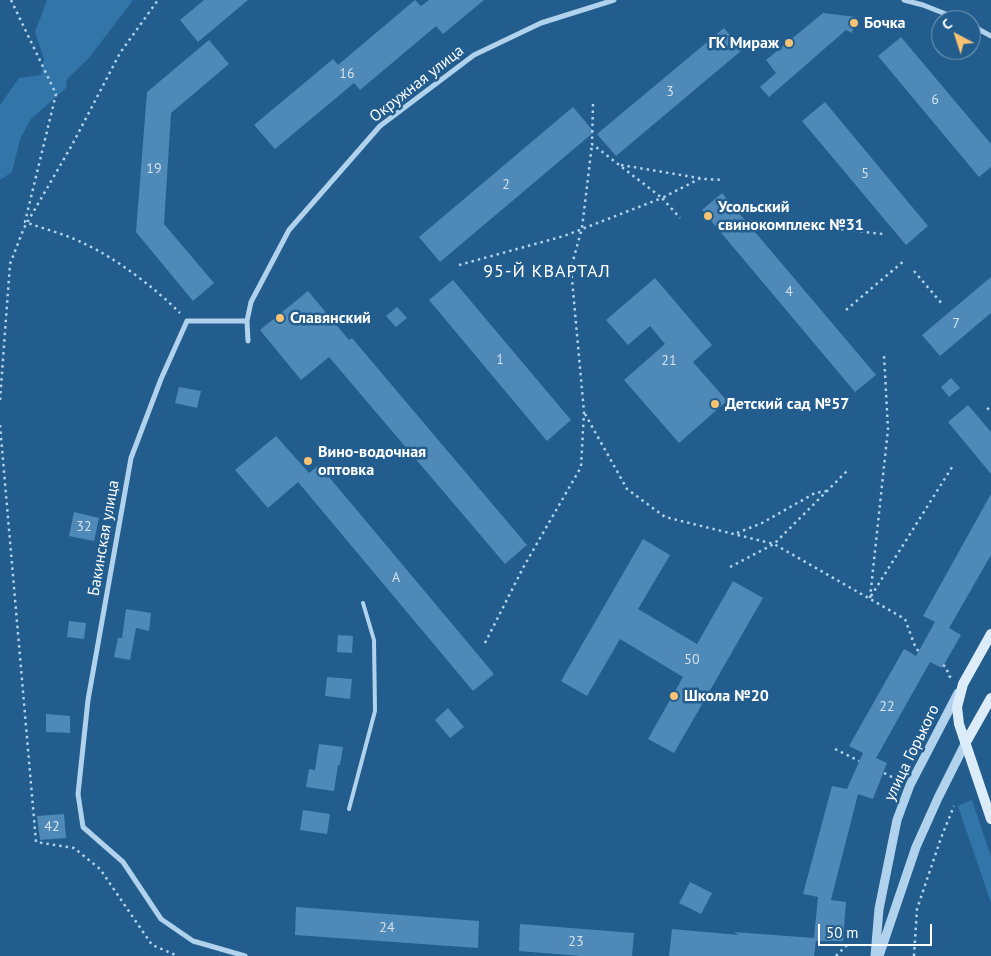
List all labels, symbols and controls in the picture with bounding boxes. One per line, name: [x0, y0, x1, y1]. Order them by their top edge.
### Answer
north arrow: [931, 10, 981, 60]
place label: Бочка: [864, 13, 906, 33]
text: С: [938, 15, 956, 34]
marker: Бочка: [848, 17, 860, 29]
place label: ГК Мираж: [709, 33, 779, 53]
marker: ГК Мираж: [783, 37, 795, 49]
street label: Окружная улица: [366, 41, 468, 127]
house number: 16: [339, 66, 355, 82]
house number: 3: [666, 84, 674, 100]
house number: 6: [931, 92, 939, 108]
house number: 19: [146, 161, 162, 177]
house number: 5: [861, 166, 869, 182]
house number: 2: [502, 177, 510, 193]
place label: Усольский свинокомплекс №31: [718, 197, 864, 235]
marker: Усольский свинокомплекс №31: [702, 210, 714, 222]
district label: 95-Й КВАРТАЛ: [482, 261, 612, 283]
house number: 4: [785, 284, 793, 300]
place label: Славянский: [290, 308, 371, 328]
marker: Славянский: [274, 312, 286, 324]
house number: 7: [952, 316, 960, 332]
house number: 1: [496, 352, 504, 368]
house number: 21: [661, 353, 677, 369]
place label: Детский сад №57: [725, 394, 849, 414]
marker: Детский сад №57: [709, 398, 721, 410]
place label: Вино-водочная оптовка: [318, 442, 426, 480]
marker: Вино-водочная оптовка: [302, 455, 314, 467]
street label: Бакинская улица: [84, 479, 124, 597]
house number: 32: [76, 519, 92, 535]
house number: А: [392, 570, 400, 586]
house number: 50: [684, 652, 700, 668]
place label: Школа №20: [684, 686, 769, 706]
marker: Школа №20: [668, 690, 680, 702]
house number: 22: [879, 699, 895, 715]
street label: улица Горького: [880, 702, 944, 804]
house number: 42: [44, 819, 60, 835]
scale bar: [821, 914, 935, 946]
house number: 24: [379, 920, 395, 936]
text: 50 m: [826, 923, 859, 942]
house number: 23: [568, 934, 584, 950]

